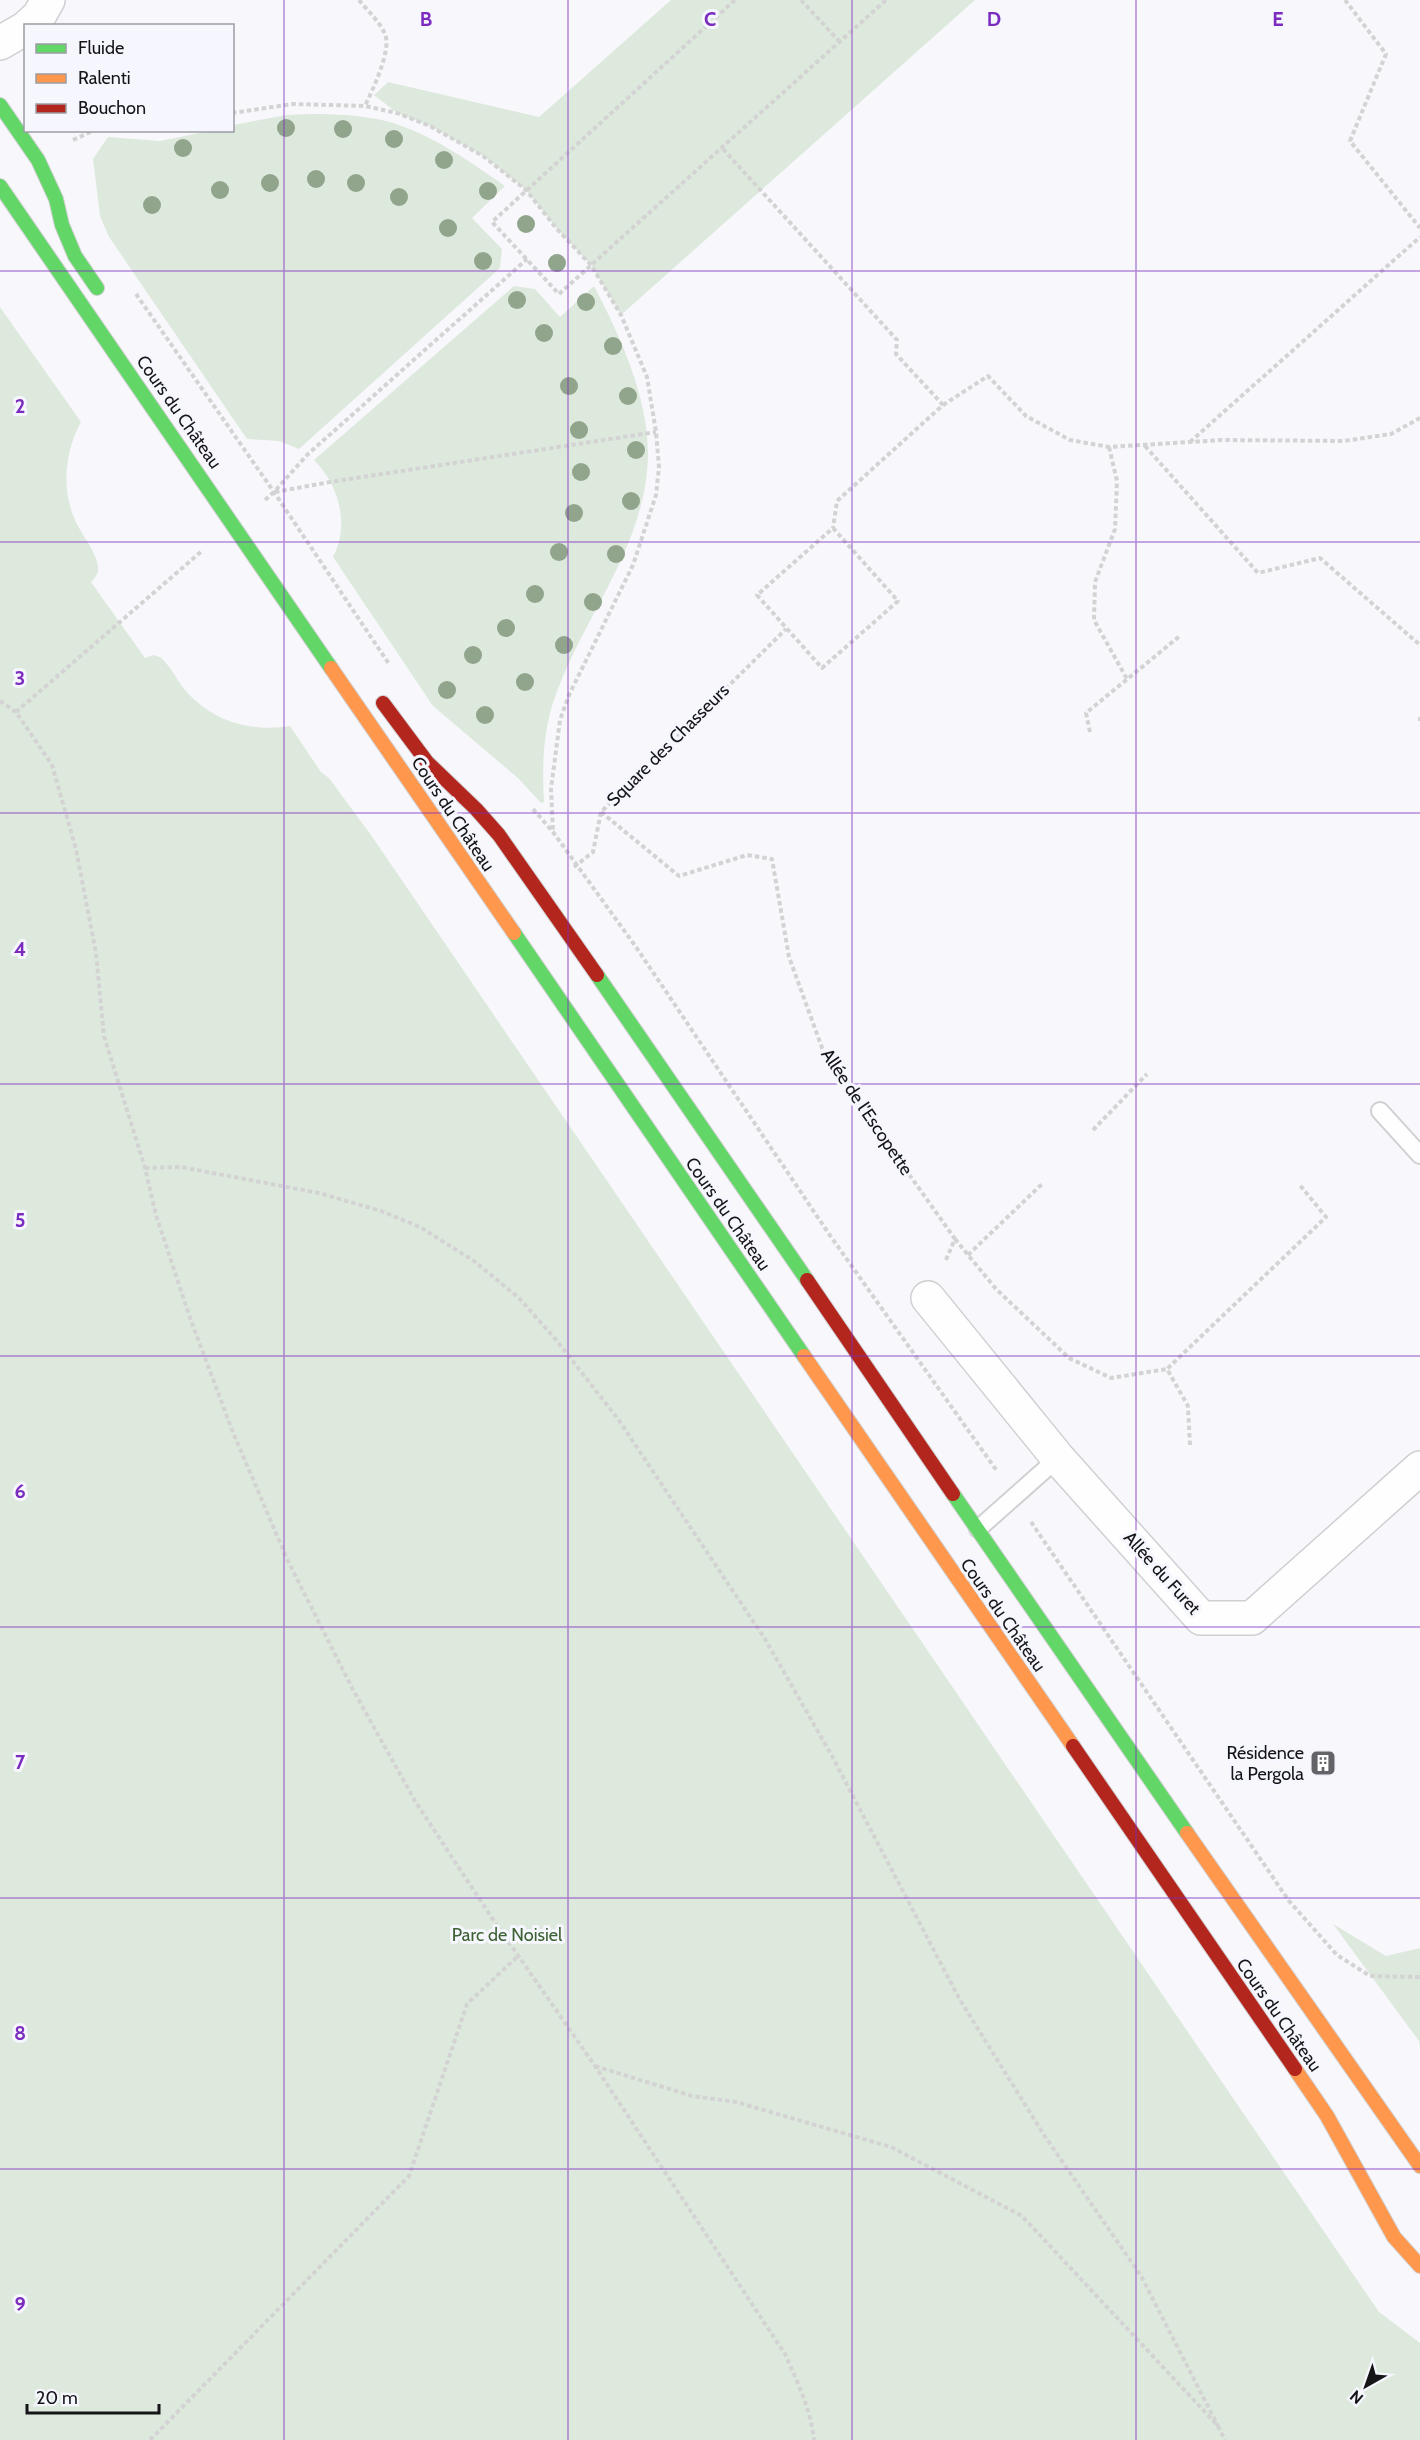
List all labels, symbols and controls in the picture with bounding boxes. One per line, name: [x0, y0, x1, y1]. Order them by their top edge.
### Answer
text: B: [420, 7, 432, 31]
text: C: [704, 7, 716, 31]
text: D: [987, 7, 1001, 31]
text: E: [1272, 7, 1284, 31]
legend: [24, 24, 234, 132]
text: Fluide: [78, 37, 124, 59]
text: Ralenti: [78, 67, 131, 89]
text: Bouchon: [78, 97, 146, 119]
street label: Cours du Château: [132, 351, 226, 473]
text: 2: [15, 394, 25, 418]
text: 3: [15, 666, 25, 690]
street label: Square des Chasseurs: [602, 679, 734, 811]
street label: Cours du Château: [407, 753, 499, 875]
text: 4: [14, 937, 26, 961]
street label: Allée de l'Escopette: [816, 1044, 918, 1180]
street label: Cours du Château: [681, 1153, 775, 1275]
text: 5: [15, 1208, 25, 1232]
text: 6: [14, 1479, 26, 1503]
street label: Allée du Furet: [1119, 1527, 1205, 1619]
street label: Cours du Château: [956, 1554, 1050, 1676]
place label: Résidence la Pergola: [1226, 1742, 1304, 1785]
building icon: Résidence la Pergola: [1308, 1748, 1338, 1778]
text: 7: [15, 1750, 26, 1774]
park label: Parc de Noisiel: [452, 1924, 563, 1946]
street label: Cours du Château: [1232, 1954, 1326, 2076]
text: 8: [14, 2021, 26, 2045]
text: 9: [14, 2292, 26, 2316]
north arrow: [1336, 2356, 1396, 2416]
scale bar: [27, 2377, 159, 2415]
text: N: [1346, 2386, 1367, 2408]
text: 20 m: [36, 2387, 78, 2409]

